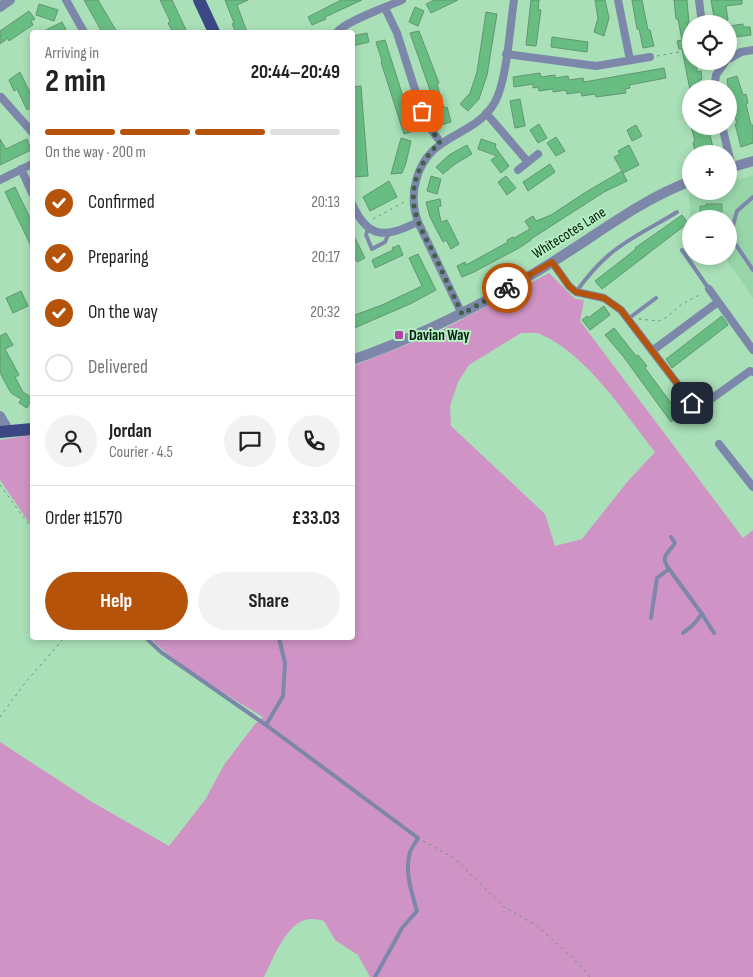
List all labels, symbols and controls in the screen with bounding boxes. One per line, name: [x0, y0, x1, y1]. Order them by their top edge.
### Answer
map controls: [682, 15, 737, 265]
button: locate: [682, 15, 737, 70]
text: Arriving in: [45, 44, 99, 63]
text: 20:44–20:49: [251, 61, 340, 84]
text: 2 min: [45, 62, 106, 101]
button: layers: [682, 80, 737, 135]
pin: [401, 90, 443, 132]
icon: bag: [408, 97, 436, 125]
text: On the way · 200 m: [45, 143, 146, 162]
button: +: [682, 145, 737, 200]
icon: check: [45, 189, 73, 217]
text: Confirmed: [88, 191, 155, 214]
text: 20:13: [311, 193, 340, 212]
street label: Whitecotes Lane: [528, 203, 610, 263]
button: −: [682, 210, 737, 265]
icon: check: [45, 244, 73, 272]
text: Preparing: [88, 246, 149, 269]
text: 20:17: [311, 248, 340, 267]
courier: [482, 263, 532, 313]
icon: bike: [493, 274, 521, 302]
icon: check: [45, 299, 73, 327]
text: On the way: [88, 301, 158, 324]
text: 20:32: [310, 303, 340, 322]
place label: Davian Way: [409, 326, 470, 345]
marker: Davian Way: [393, 329, 405, 341]
text: Delivered: [88, 356, 148, 379]
pin: [671, 382, 713, 424]
icon: home: [678, 389, 706, 417]
button: person: [45, 415, 97, 467]
button: chat: [224, 415, 276, 467]
button: phone: [288, 415, 340, 467]
text: Jordan: [109, 420, 152, 443]
text: Courier · 4.5: [109, 443, 173, 462]
text: Order #1570: [45, 507, 122, 530]
text: £33.03: [292, 507, 340, 530]
button: Help: [45, 572, 188, 630]
button: Share: [198, 572, 340, 630]

